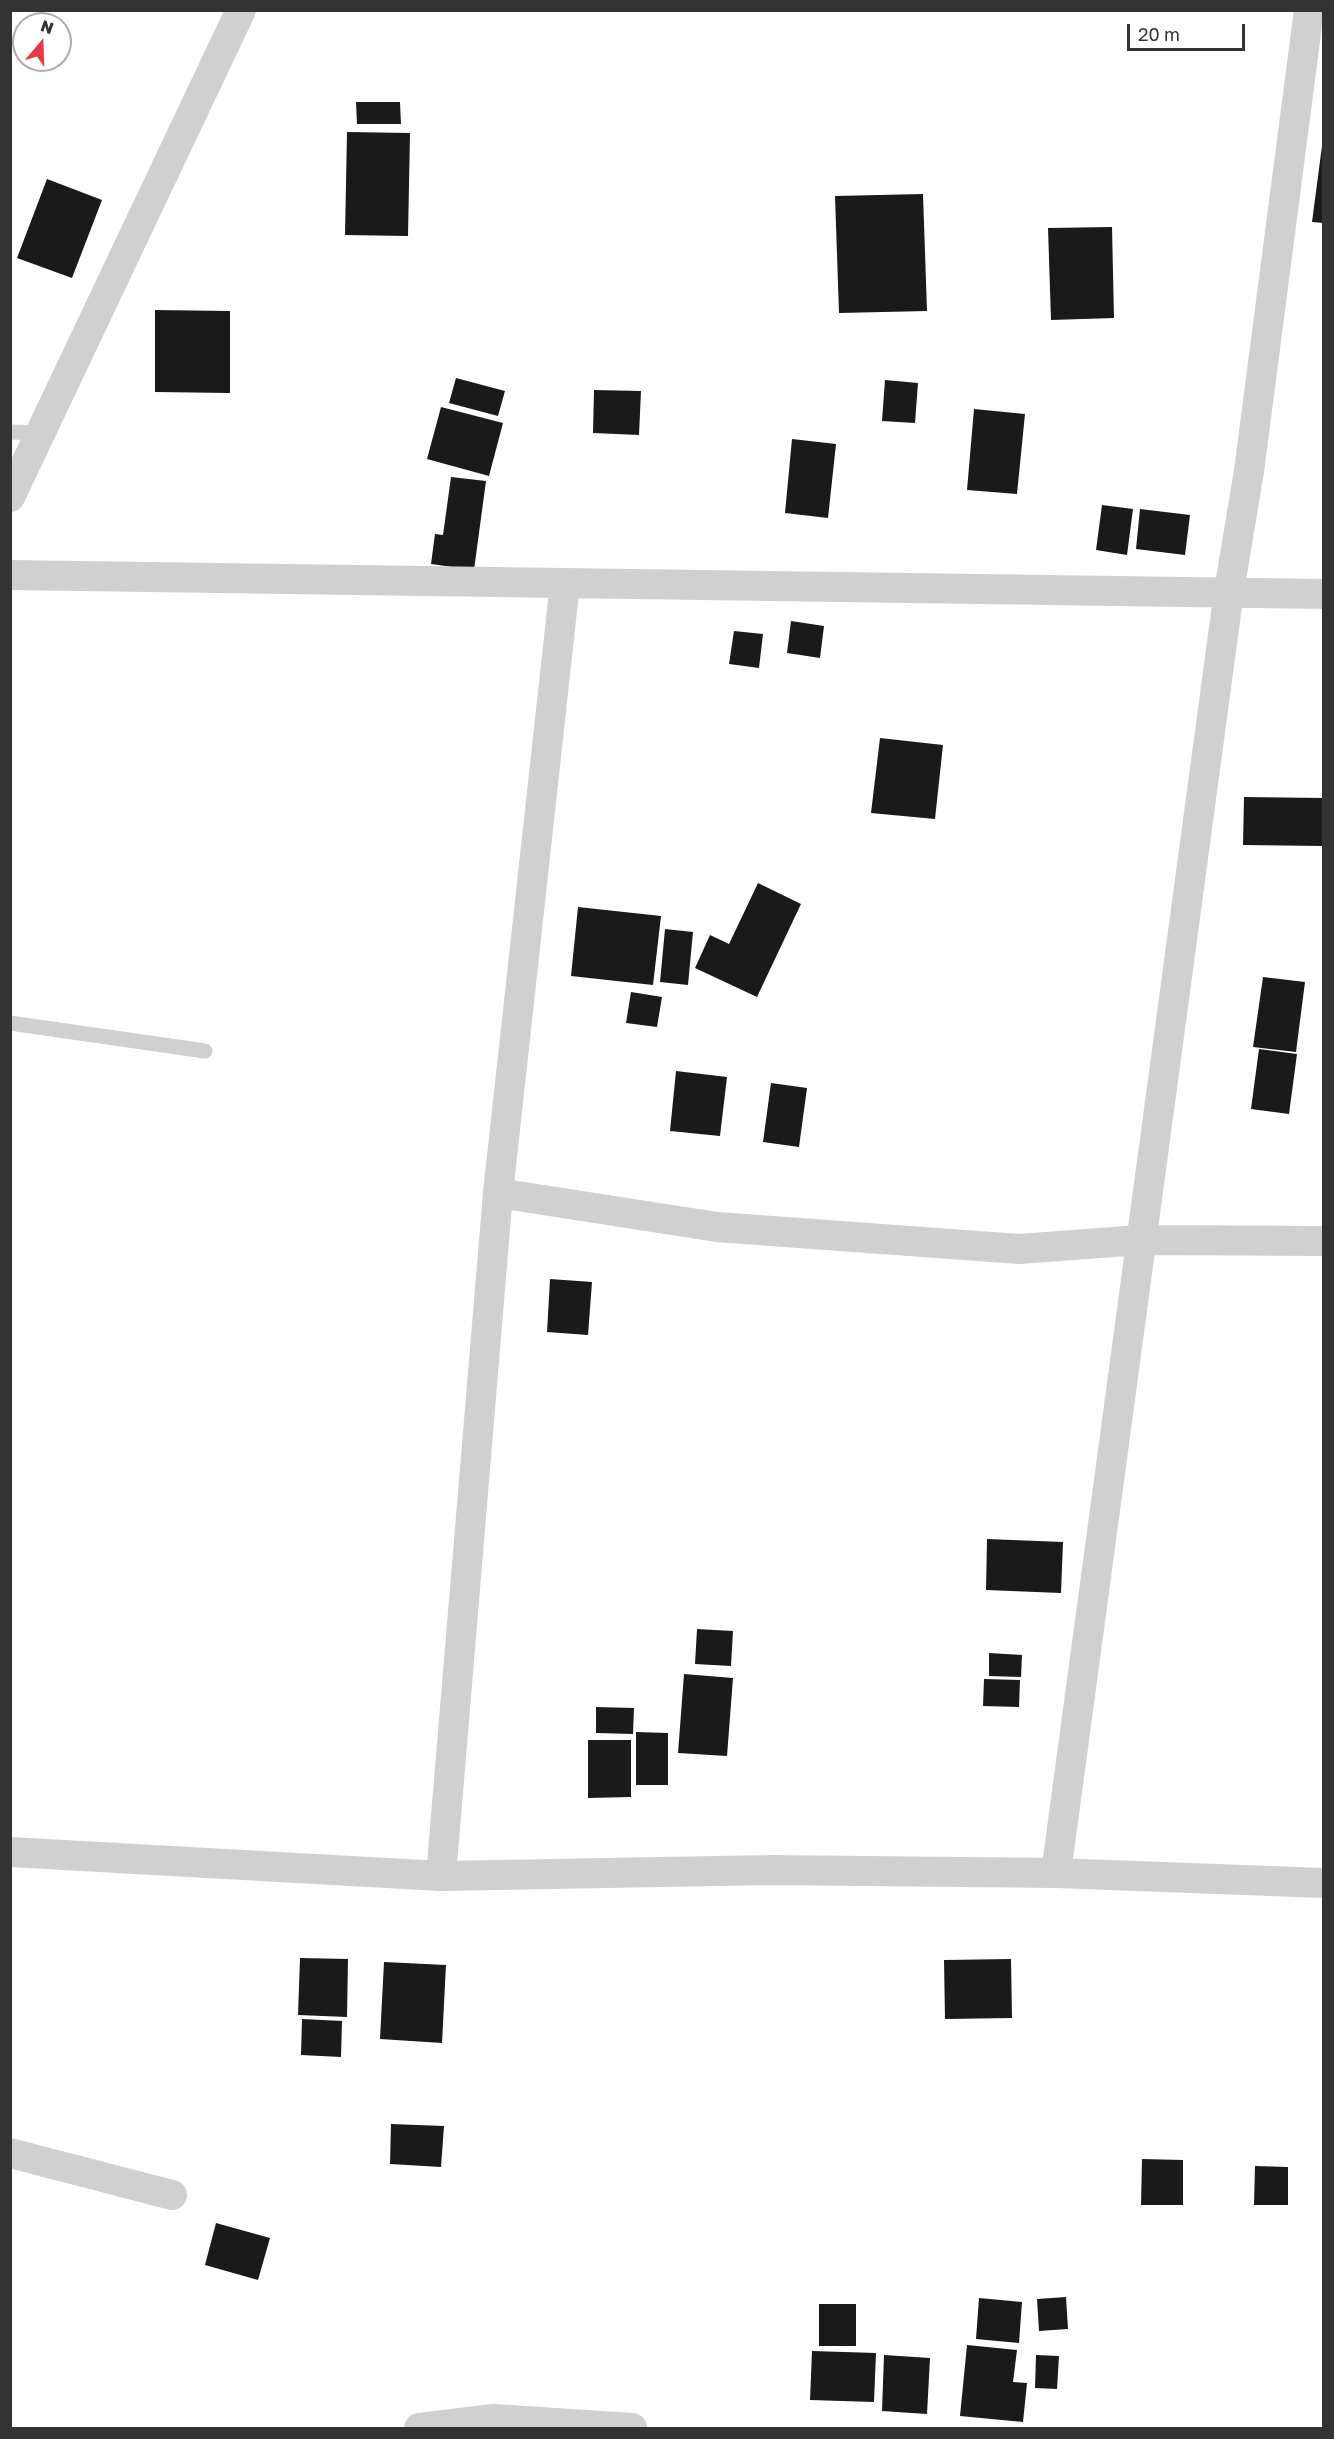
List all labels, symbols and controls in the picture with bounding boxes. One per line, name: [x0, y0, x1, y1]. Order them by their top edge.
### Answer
north arrow: [12, 12, 72, 72]
scale bar: [1130, 12, 1248, 50]
text: N: [38, 15, 56, 38]
text: 20 m: [1138, 23, 1180, 45]

